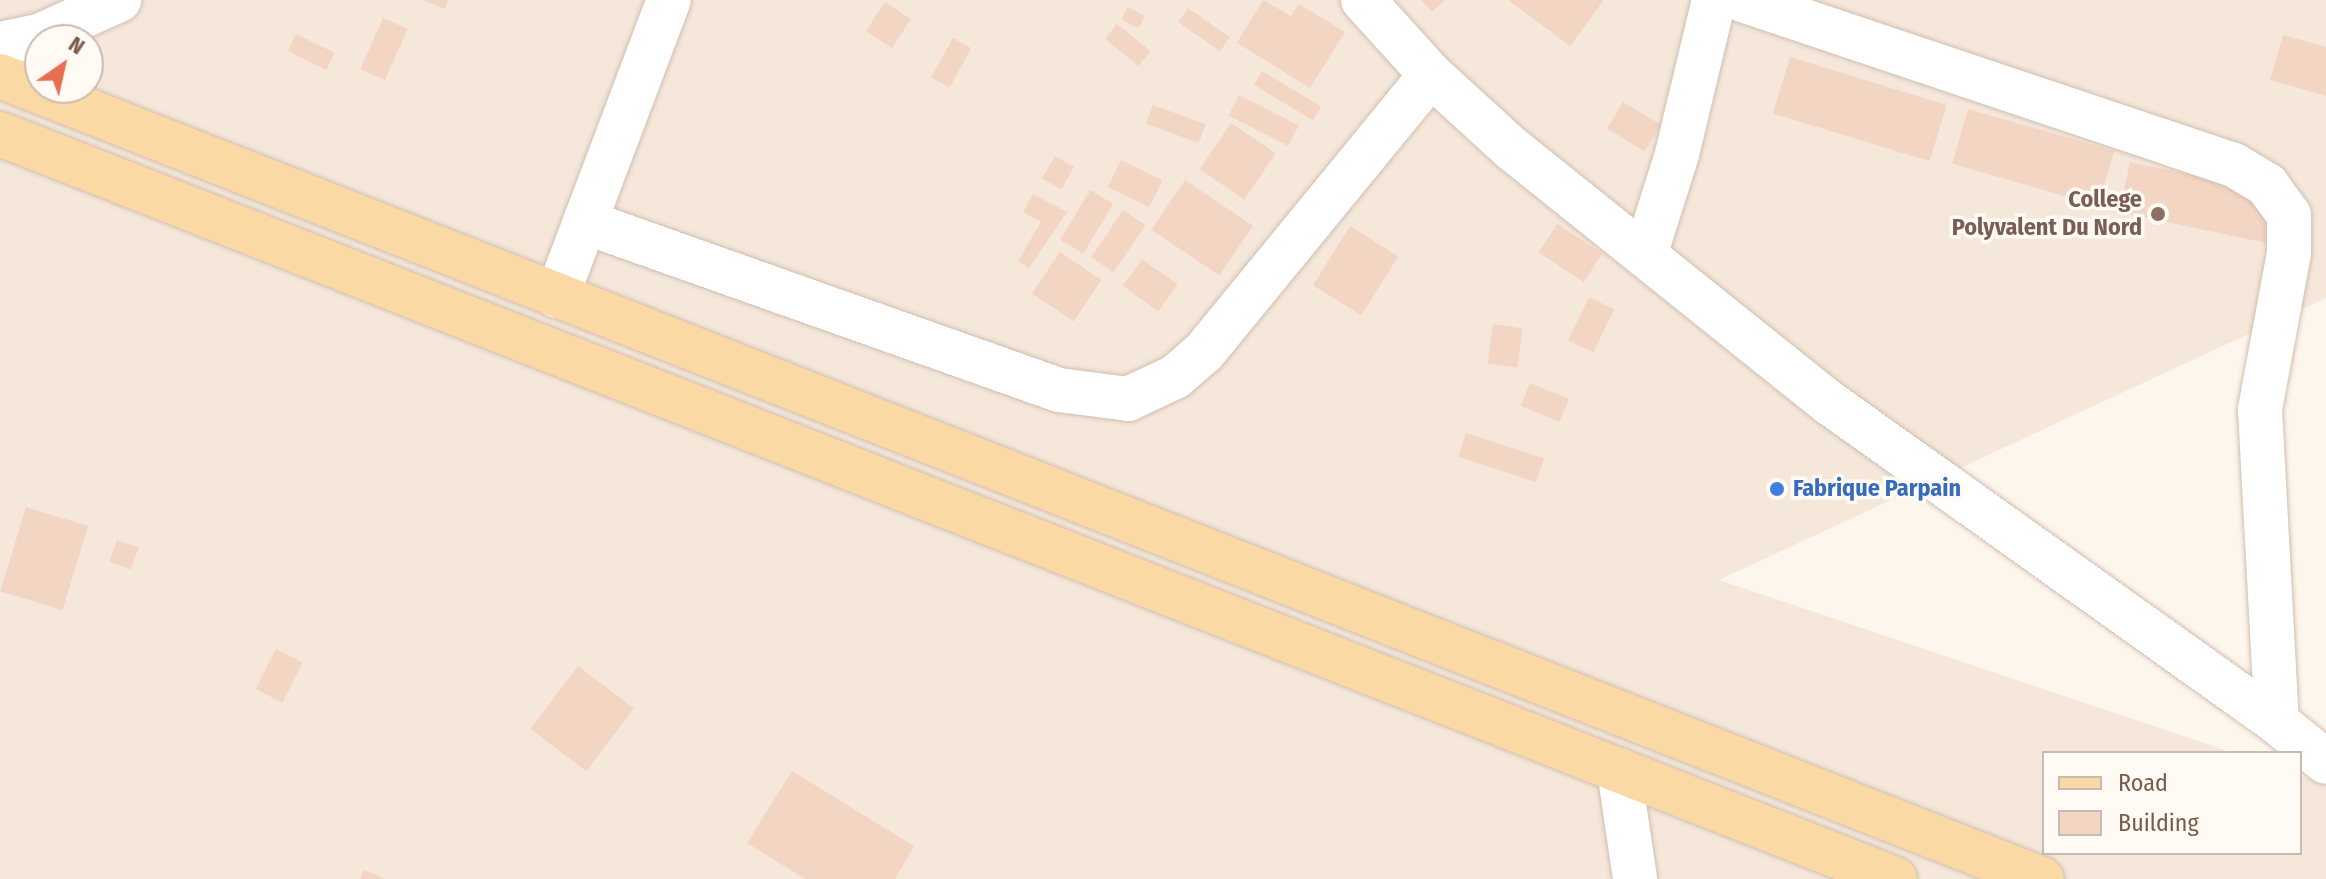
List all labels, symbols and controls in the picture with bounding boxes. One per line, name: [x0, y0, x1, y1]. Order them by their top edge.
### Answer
north arrow: [24, 24, 104, 104]
text: N: [64, 30, 90, 60]
place label: College Polyvalent Du Nord: [1952, 186, 2142, 242]
marker: College Polyvalent Du Nord: [2149, 205, 2167, 223]
place label: Fabrique Parpain: [1793, 475, 1961, 503]
marker: Fabrique Parpain: [1768, 480, 1786, 498]
legend: [2042, 751, 2302, 855]
text: Road: [2118, 769, 2168, 797]
text: Building: [2118, 809, 2199, 837]

